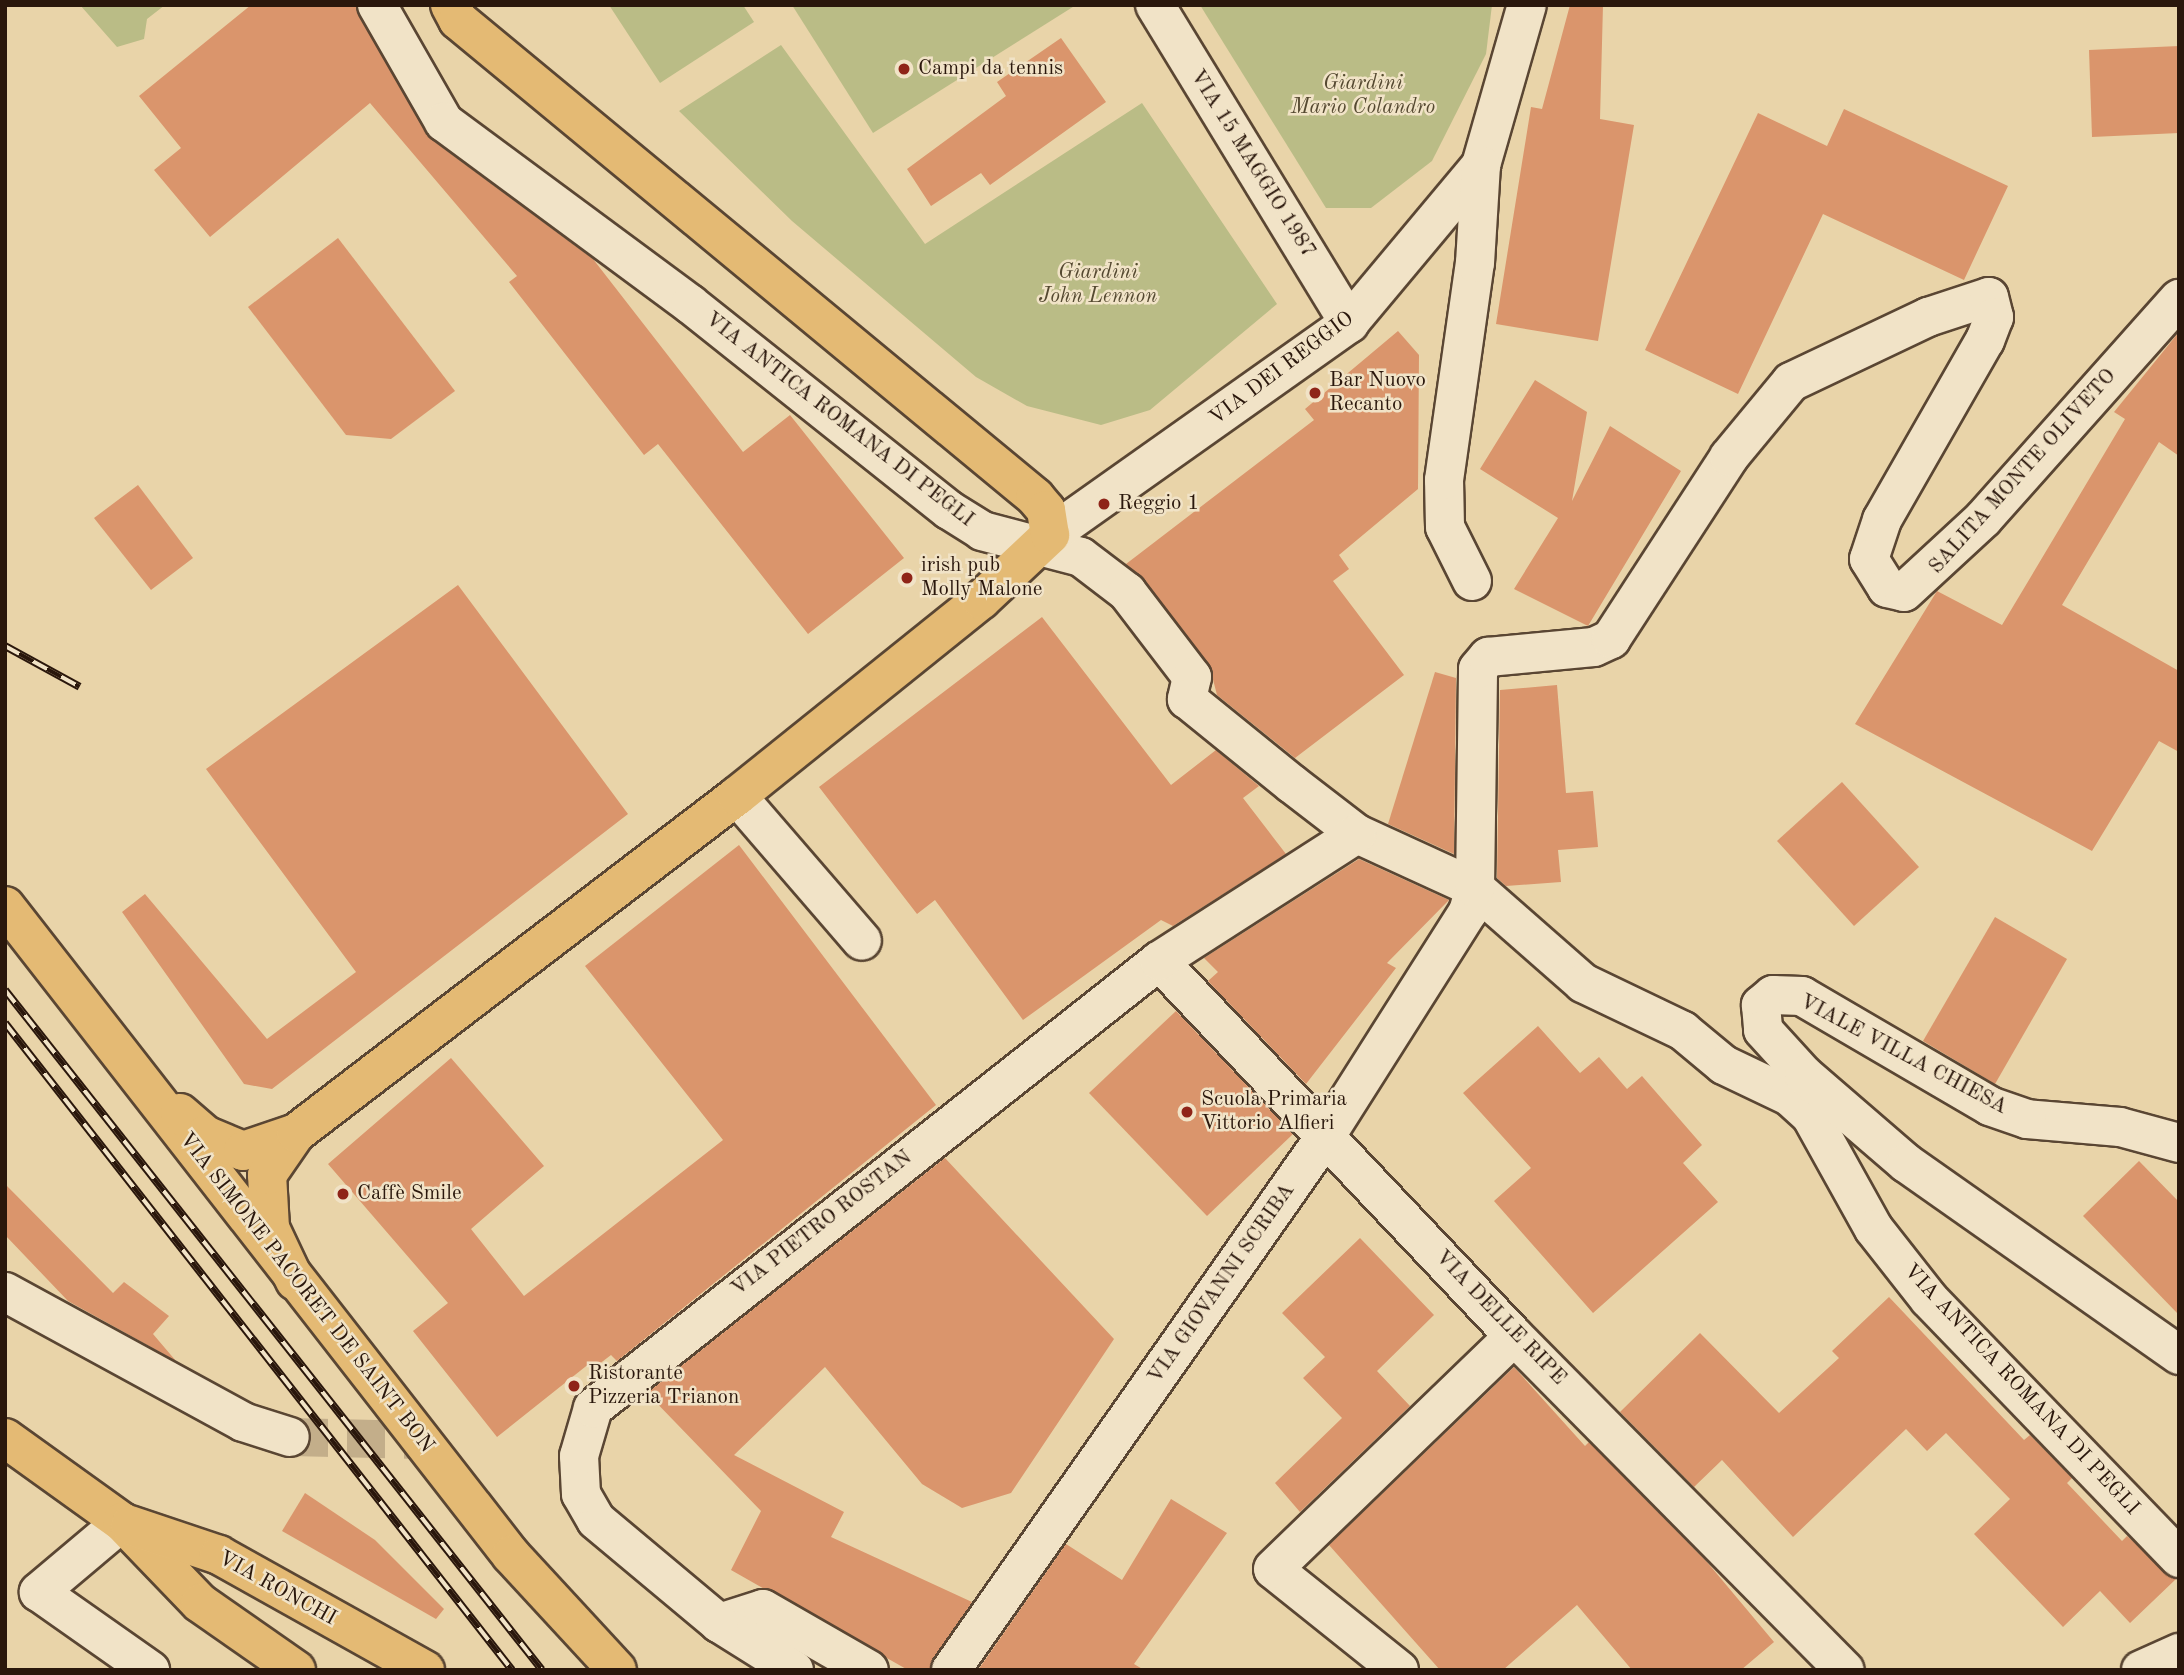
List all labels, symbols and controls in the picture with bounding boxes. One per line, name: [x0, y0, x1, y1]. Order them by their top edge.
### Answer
place label: Campi da tennis: [918, 56, 1063, 82]
marker: Campi da tennis: [896, 61, 912, 77]
street label: VIA 15 MAGGIO 1987: [1184, 65, 1320, 263]
park label: Giardini Mario Colandro: [1291, 71, 1435, 121]
park label: Giardini John Lennon: [1039, 260, 1157, 310]
street label: VIA ANTICA ROMANA DI PEGLI: [700, 307, 978, 533]
street label: VIA DEI REGGIO: [1205, 307, 1359, 431]
street label: SALITA MONTE OLIVETO: [1924, 364, 2122, 580]
place label: Bar Nuovo Recanto: [1329, 368, 1426, 418]
marker: Bar Nuovo Recanto: [1307, 385, 1323, 401]
place label: Reggio 1: [1118, 491, 1200, 517]
marker: Reggio 1: [1096, 496, 1112, 512]
place label: irish pub Molly Malone: [921, 553, 1042, 603]
marker: irish pub Molly Malone: [899, 570, 915, 586]
street label: VIALE VILLA CHIESA: [1795, 990, 2011, 1120]
place label: Scuola Primaria Vittorio Alfieri: [1201, 1087, 1347, 1137]
marker: Scuola Primaria Vittorio Alfieri: [1179, 1104, 1195, 1120]
street label: VIA SIMONE PACORET DE SAINT BON: [173, 1128, 439, 1458]
street label: VIA PIETRO ROSTAN: [727, 1146, 917, 1302]
street label: VIA GIOVANNI SCRIBA: [1143, 1179, 1301, 1389]
place label: Caffè Smile: [357, 1181, 462, 1207]
marker: Caffè Smile: [335, 1186, 351, 1202]
street label: VIA DELLE RIPE: [1429, 1245, 1571, 1391]
street label: VIA ANTICA ROMANA DI PEGLI: [1898, 1259, 2144, 1521]
place label: Ristorante Pizzeria Trianon: [588, 1361, 739, 1411]
marker: Ristorante Pizzeria Trianon: [566, 1378, 582, 1394]
street label: VIA RONCHI: [214, 1546, 340, 1632]

